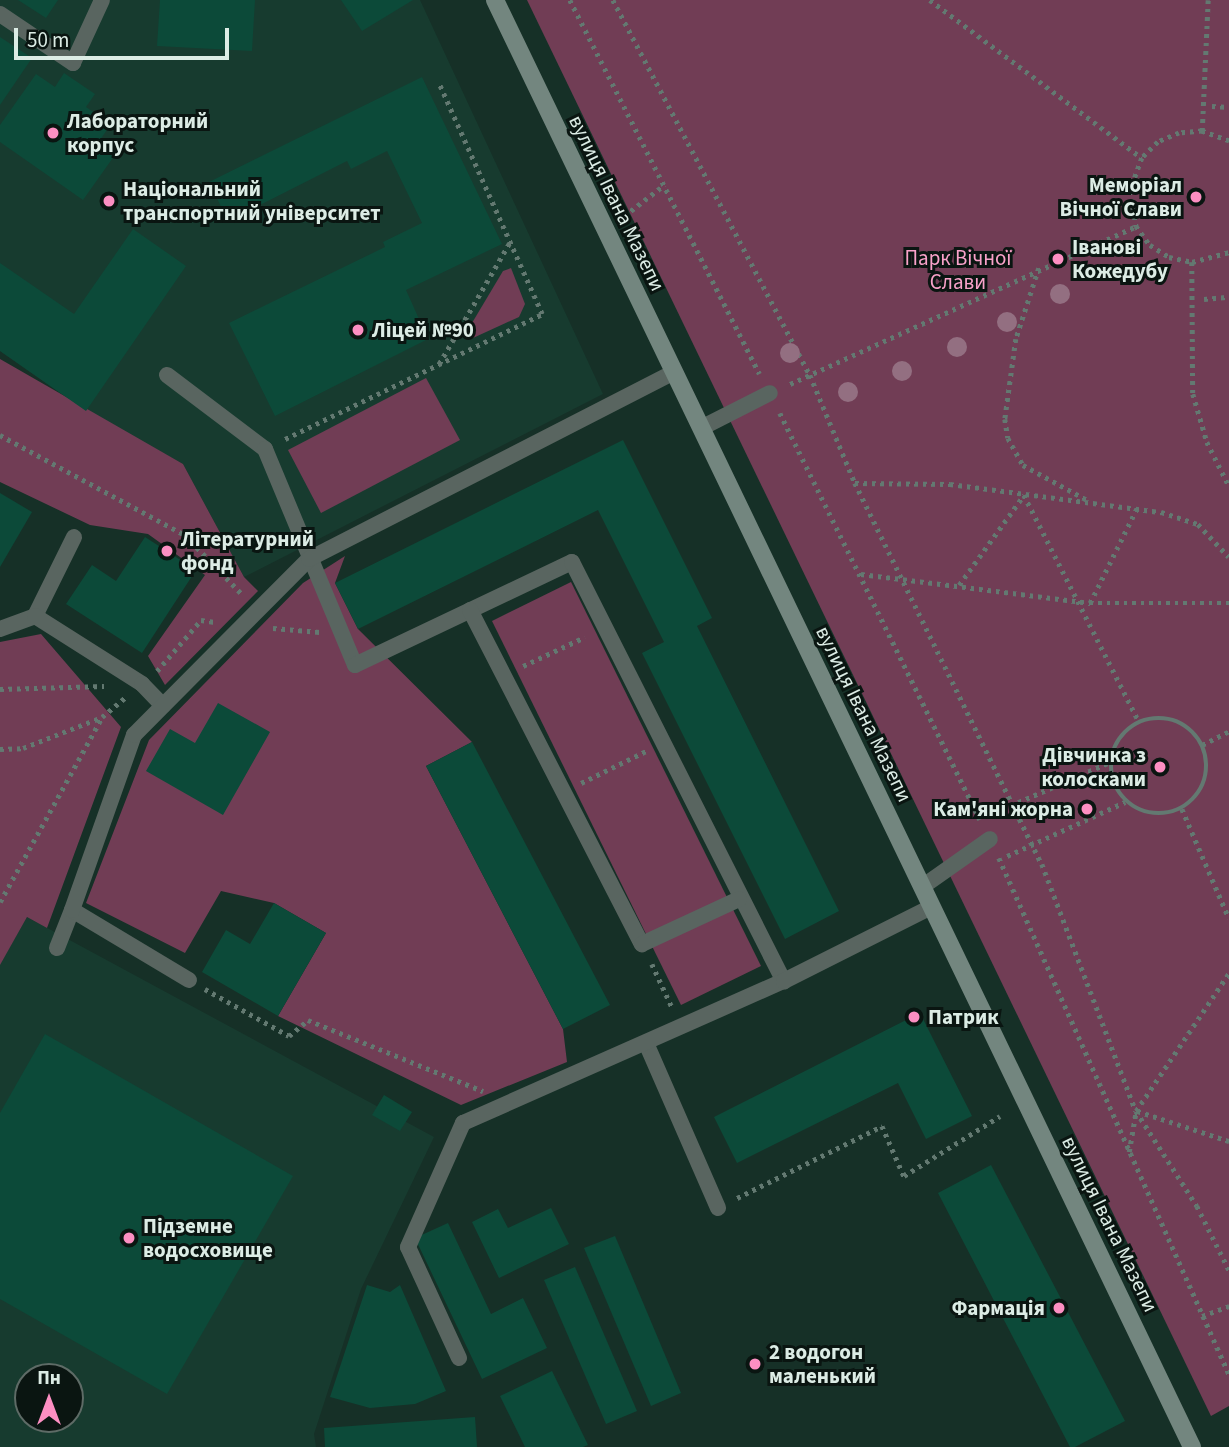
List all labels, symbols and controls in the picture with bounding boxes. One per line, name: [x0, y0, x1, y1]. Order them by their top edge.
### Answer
scale bar: [18, 14, 233, 58]
text: 50 m: [27, 25, 69, 55]
place label: Лабораторний корпус: [67, 108, 208, 158]
street label: вулиця Івана Мазепи: [563, 111, 671, 295]
marker: Лабораторний корпус: [45, 125, 61, 141]
place label: Меморіал Вічної Слави: [1059, 172, 1182, 222]
place label: Національний транспортний університет: [123, 176, 381, 226]
marker: Меморіал Вічної Слави: [1188, 189, 1204, 205]
marker: Національний транспортний університет: [101, 193, 117, 209]
place label: Іванові Кожедубу: [1072, 234, 1168, 284]
park label: Парк Вічної Слави: [905, 245, 1011, 295]
marker: Іванові Кожедубу: [1050, 251, 1066, 267]
place label: Ліцей №90: [372, 317, 474, 343]
marker: Ліцей №90: [350, 322, 366, 338]
place label: Літературний фонд: [181, 526, 314, 576]
marker: Літературний фонд: [159, 543, 175, 559]
street label: вулиця Івана Мазепи: [810, 622, 918, 806]
place label: Дівчинка з колосками: [1041, 742, 1146, 792]
marker: Дівчинка з колосками: [1152, 759, 1168, 775]
place label: Кам'яні жорна: [933, 796, 1073, 822]
marker: Кам'яні жорна: [1079, 801, 1095, 817]
place label: Патрик: [928, 1004, 999, 1030]
marker: Патрик: [906, 1009, 922, 1025]
street label: вулиця Івана Мазепи: [1056, 1132, 1164, 1316]
place label: Підземне водосховище: [143, 1213, 273, 1263]
marker: Підземне водосховище: [121, 1230, 137, 1246]
place label: Фармація: [952, 1295, 1045, 1321]
marker: Фармація: [1051, 1300, 1067, 1316]
place label: 2 водогон маленький: [769, 1339, 876, 1389]
marker: 2 водогон маленький: [747, 1356, 763, 1372]
north arrow: [14, 1363, 84, 1433]
text: Пн: [37, 1365, 61, 1392]

